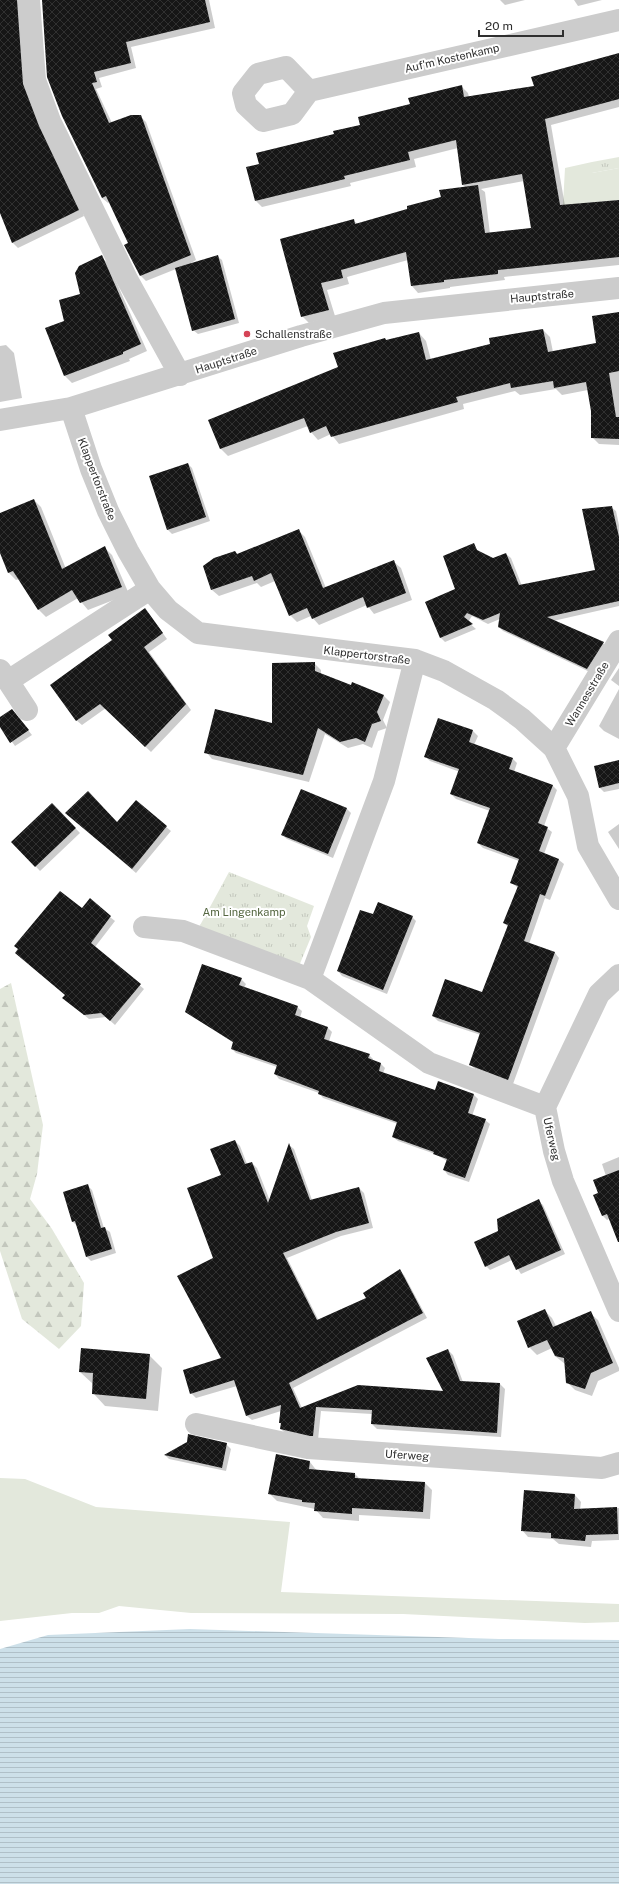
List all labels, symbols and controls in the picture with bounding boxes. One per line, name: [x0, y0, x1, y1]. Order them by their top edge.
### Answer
scale bar: [479, 12, 563, 38]
text: 20 m: [485, 19, 513, 33]
street label: Auf'm Kostenkamp: [404, 41, 501, 75]
street label: Hauptstraße: [510, 287, 574, 305]
place label: Schallenstraße: [255, 328, 332, 340]
marker: Schallenstraße: [242, 329, 252, 339]
street label: Hauptstraße: [194, 344, 258, 376]
street label: Klappertorstraße: [76, 436, 118, 522]
street label: Klappertorstraße: [323, 644, 411, 666]
street label: Wannesstraße: [563, 660, 611, 728]
park label: Am Lingenkamp: [203, 906, 286, 918]
street label: Uferweg: [541, 1116, 563, 1162]
street label: Uferweg: [385, 1447, 430, 1463]

